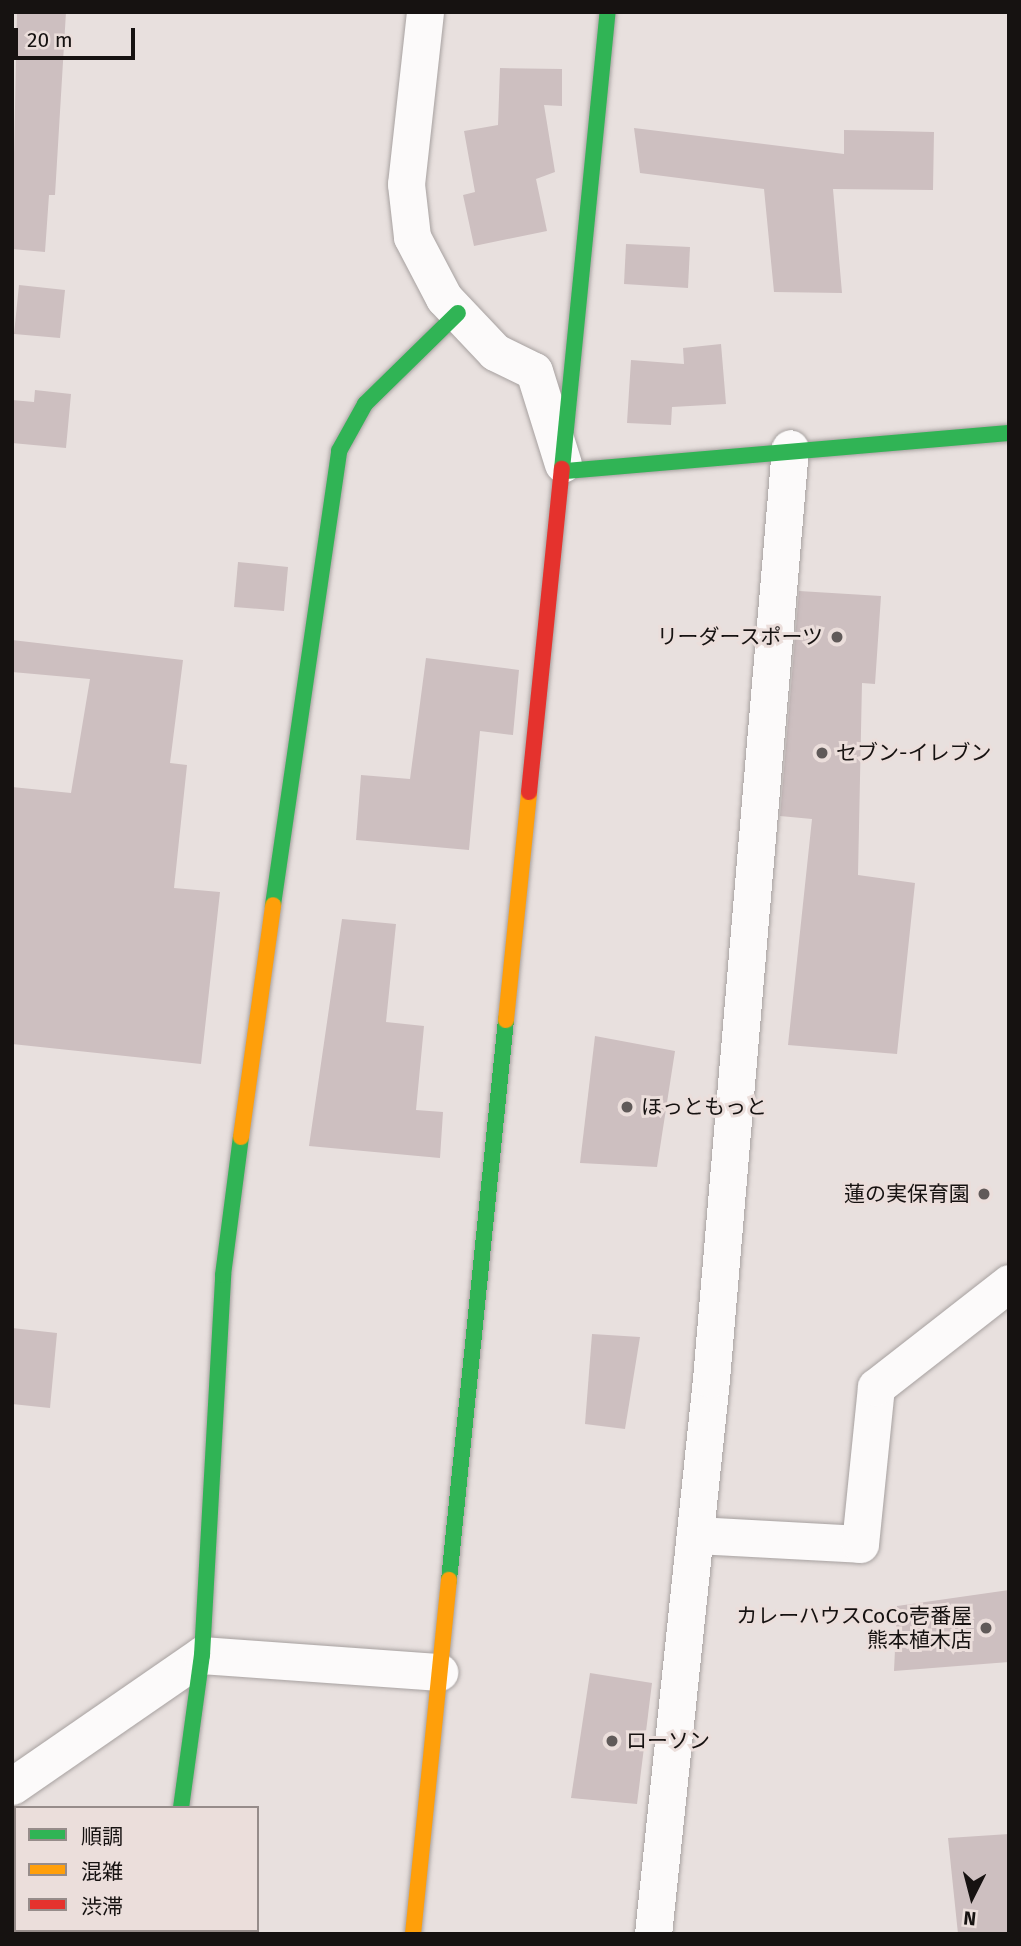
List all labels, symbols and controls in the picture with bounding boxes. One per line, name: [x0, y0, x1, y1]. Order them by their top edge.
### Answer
scale bar: [18, 14, 138, 58]
text: 20 m: [27, 27, 73, 53]
place label: リーダースポーツ: [655, 624, 823, 650]
marker: リーダースポーツ: [829, 629, 845, 645]
place label: セブン-イレブン: [836, 740, 991, 766]
marker: セブン-イレブン: [814, 745, 830, 761]
place label: ほっともっと: [641, 1094, 767, 1120]
marker: ほっともっと: [619, 1099, 635, 1115]
place label: 蓮の実保育園: [844, 1181, 970, 1207]
marker: 蓮の実保育園: [976, 1186, 992, 1202]
place label: カレーハウスCoCo壱番屋 熊本植木店: [736, 1603, 972, 1653]
marker: カレーハウスCoCo壱番屋 熊本植木店: [978, 1620, 994, 1636]
place label: ローソン: [626, 1728, 710, 1754]
marker: ローソン: [604, 1733, 620, 1749]
legend: [14, 1806, 259, 1932]
text: 順調: [81, 1824, 123, 1850]
text: 混雑: [81, 1859, 123, 1885]
north arrow: [937, 1862, 1007, 1932]
text: 渋滞: [81, 1894, 123, 1920]
text: N: [962, 1906, 977, 1930]

